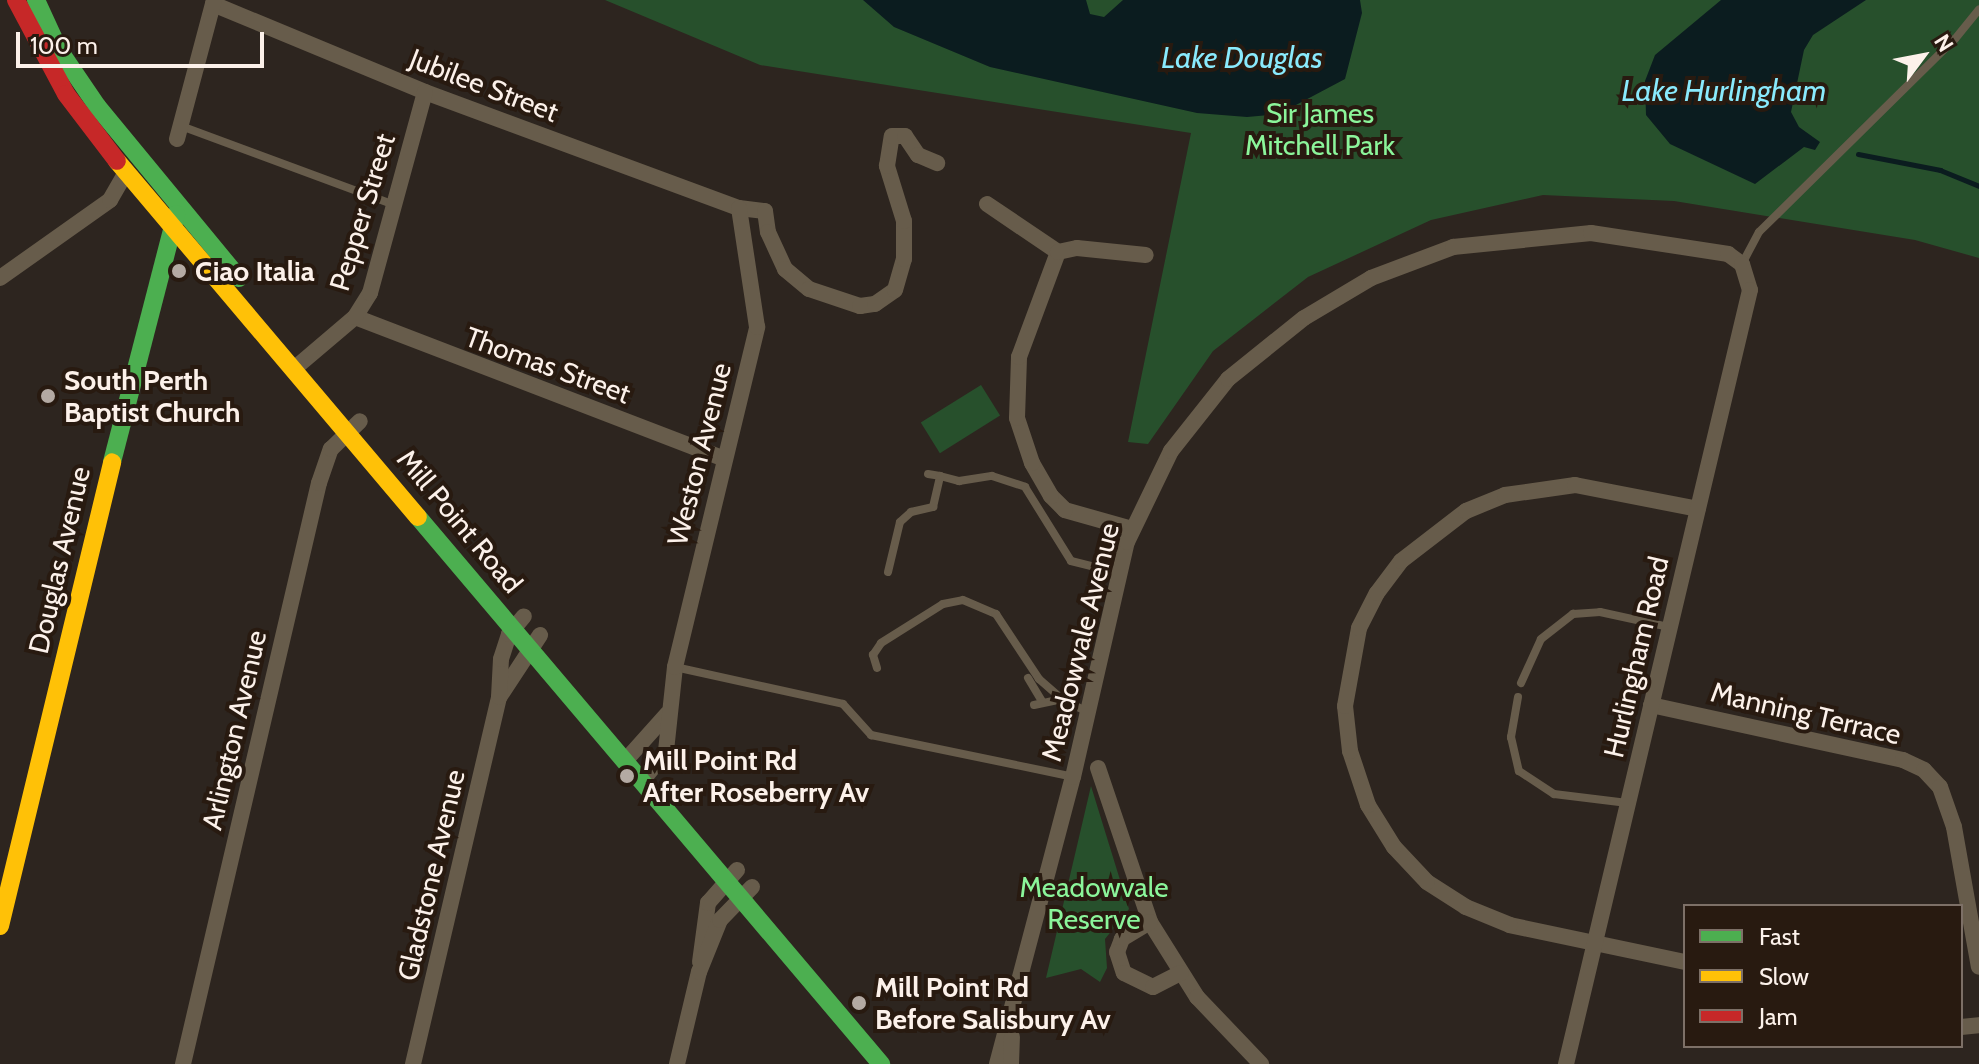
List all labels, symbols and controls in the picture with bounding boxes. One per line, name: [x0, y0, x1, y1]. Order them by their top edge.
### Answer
scale bar: [20, 16, 268, 66]
north arrow: [1883, 16, 1963, 96]
text: N: [1928, 29, 1959, 57]
text: 100 m: [30, 31, 98, 60]
water label: Lake Douglas: [1161, 40, 1323, 76]
street label: Jubilee Street: [405, 41, 563, 129]
water label: Lake Hurlingham: [1622, 73, 1826, 109]
park label: Sir James Mitchell Park: [1245, 96, 1395, 162]
street label: Pepper Street: [322, 129, 402, 295]
place label: Ciao Italia: [195, 254, 315, 288]
marker: Ciao Italia: [170, 262, 188, 280]
street label: Thomas Street: [461, 320, 635, 410]
street label: Weston Avenue: [660, 359, 738, 549]
place label: South Perth Baptist Church: [64, 363, 240, 429]
marker: South Perth Baptist Church: [39, 387, 57, 405]
street label: Mill Point Road: [390, 442, 530, 600]
street label: Douglas Avenue: [21, 463, 97, 657]
street label: Meadowvale Avenue: [1034, 519, 1126, 765]
street label: Hurlingham Road: [1597, 553, 1675, 761]
street label: Arlington Avenue: [195, 627, 273, 833]
street label: Manning Terrace: [1708, 675, 1904, 751]
place label: Mill Point Rd After Roseberry Av: [643, 743, 869, 809]
street label: Gladstone Avenue: [390, 766, 472, 984]
marker: Mill Point Rd After Roseberry Av: [618, 767, 636, 785]
park label: Meadowvale Reserve: [1019, 870, 1169, 936]
legend: [1683, 904, 1963, 1048]
text: Fast: [1759, 922, 1800, 951]
text: Slow: [1759, 962, 1809, 991]
place label: Mill Point Rd Before Salisbury Av: [875, 970, 1111, 1036]
marker: Mill Point Rd Before Salisbury Av: [850, 994, 868, 1012]
text: Jam: [1759, 1002, 1797, 1031]

